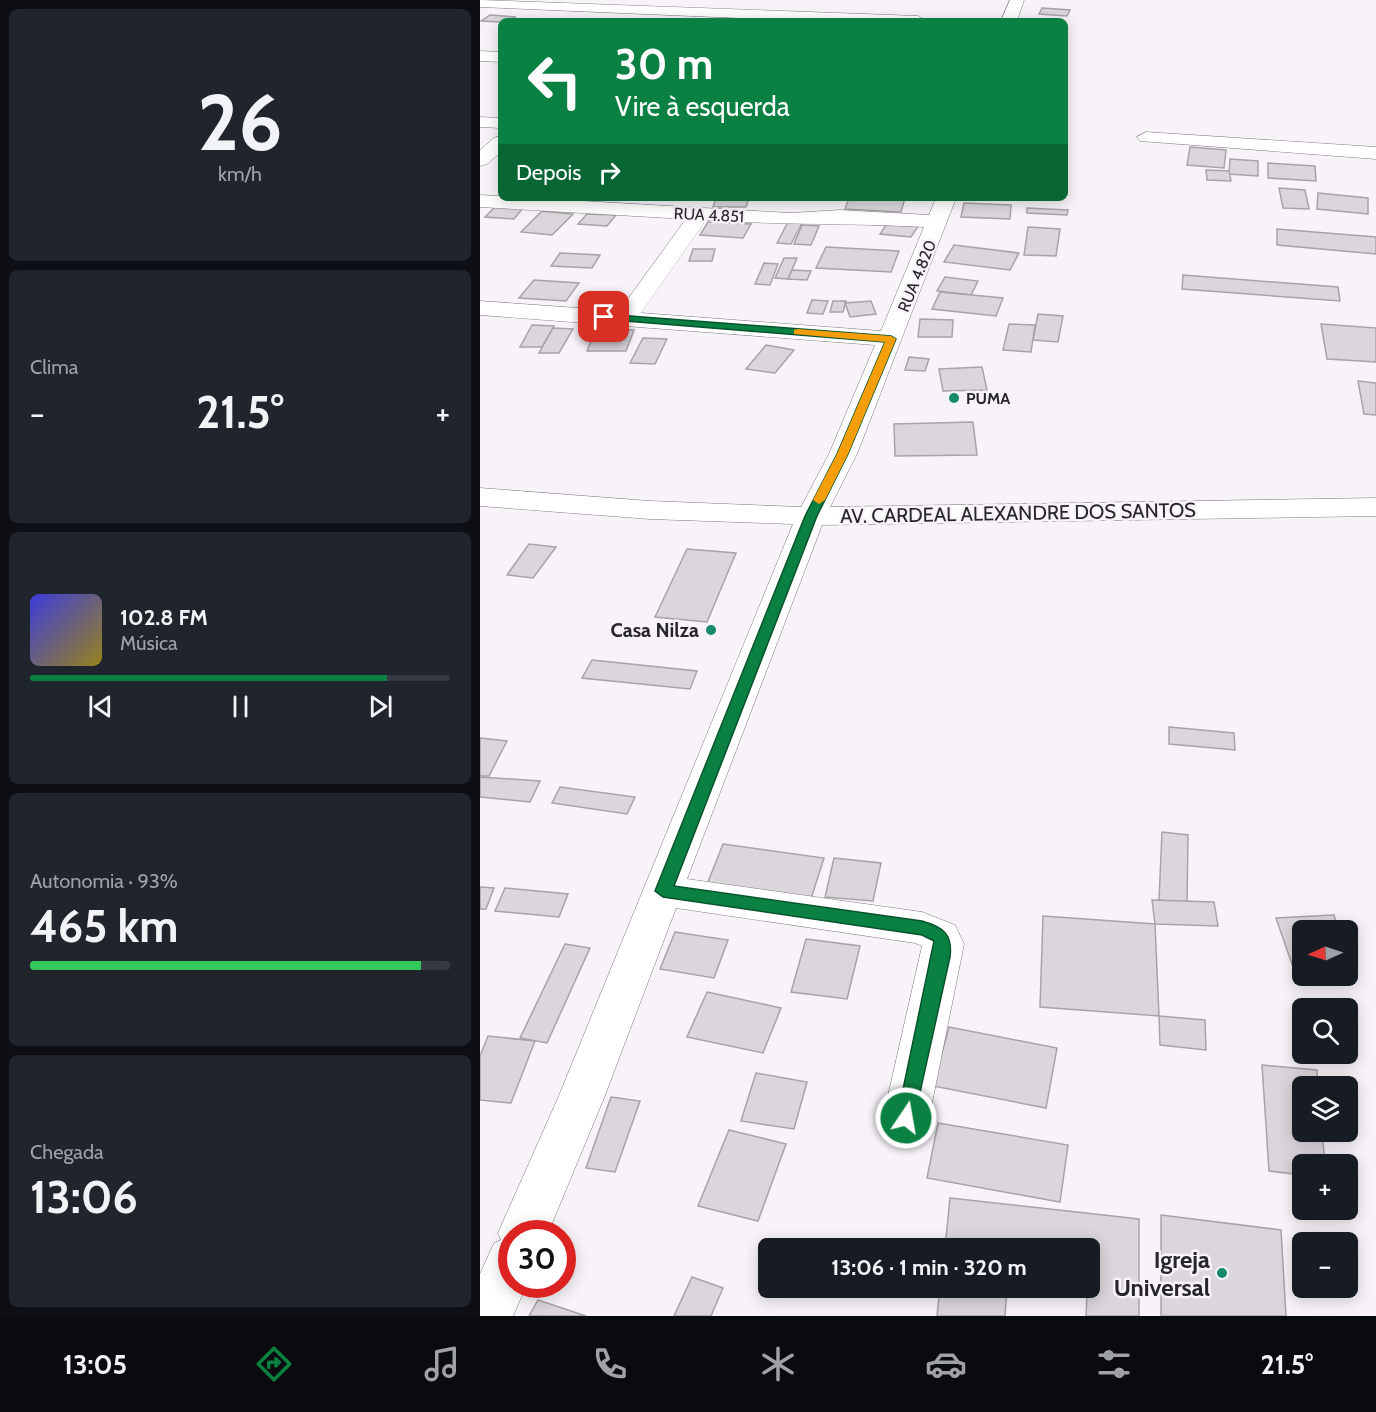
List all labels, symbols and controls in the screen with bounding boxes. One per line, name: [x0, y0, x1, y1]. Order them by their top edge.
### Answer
text: 30 m: [615, 38, 713, 90]
icon: left: [516, 42, 594, 120]
text: 26: [197, 75, 283, 170]
text: Vire à esquerda: [615, 90, 790, 123]
icon: right: [593, 156, 626, 189]
text: Depois: [516, 159, 581, 186]
text: km/h: [218, 162, 262, 186]
street label: RUA 4.851: [673, 204, 745, 226]
street label: RUA 4.820: [894, 237, 940, 315]
pin: [578, 291, 629, 342]
icon: arrive: [587, 300, 620, 333]
text: Clima: [30, 355, 78, 379]
text: 21.5°: [196, 385, 284, 439]
place label: PUMA: [966, 389, 1010, 408]
marker: PUMA: [947, 391, 961, 405]
text: −: [30, 393, 45, 433]
text: +: [435, 393, 450, 433]
street label: AV. CARDEAL ALEXANDRE DOS SANTOS: [840, 498, 1196, 528]
text: 102.8 FM: [120, 604, 208, 631]
place label: Casa Nilza: [611, 618, 699, 642]
marker: Casa Nilza: [704, 623, 718, 637]
text: Música: [120, 631, 178, 655]
icon: previous: [84, 690, 117, 723]
icon: pause: [224, 690, 257, 723]
icon: next: [364, 690, 397, 723]
text: Autonomia · 93%: [30, 869, 178, 893]
text: 465 km: [30, 899, 178, 953]
north arrow: [1292, 920, 1358, 986]
map controls: [1292, 920, 1358, 1298]
button: search: [1292, 998, 1358, 1064]
button: layers: [1292, 1076, 1358, 1142]
position arrow: [874, 1086, 938, 1150]
text: Chegada: [30, 1140, 104, 1164]
button: +: [1292, 1154, 1358, 1220]
text: 13:06: [30, 1170, 138, 1224]
speed limit sign: 30: [498, 1220, 576, 1298]
button: −: [1292, 1232, 1358, 1298]
place label: Igreja Universal: [1114, 1245, 1210, 1302]
text: 13:06 · 1 min · 320 m: [831, 1254, 1027, 1281]
marker: Igreja Universal: [1215, 1266, 1229, 1280]
icon: directions: [253, 1343, 295, 1385]
icon: music: [421, 1343, 463, 1385]
icon: phone: [589, 1343, 631, 1385]
icon: climate: [757, 1343, 799, 1385]
icon: car: [925, 1343, 967, 1385]
icon: filters: [1093, 1343, 1135, 1385]
text: 13:05: [63, 1348, 127, 1381]
text: 21.5°: [1260, 1348, 1313, 1381]

